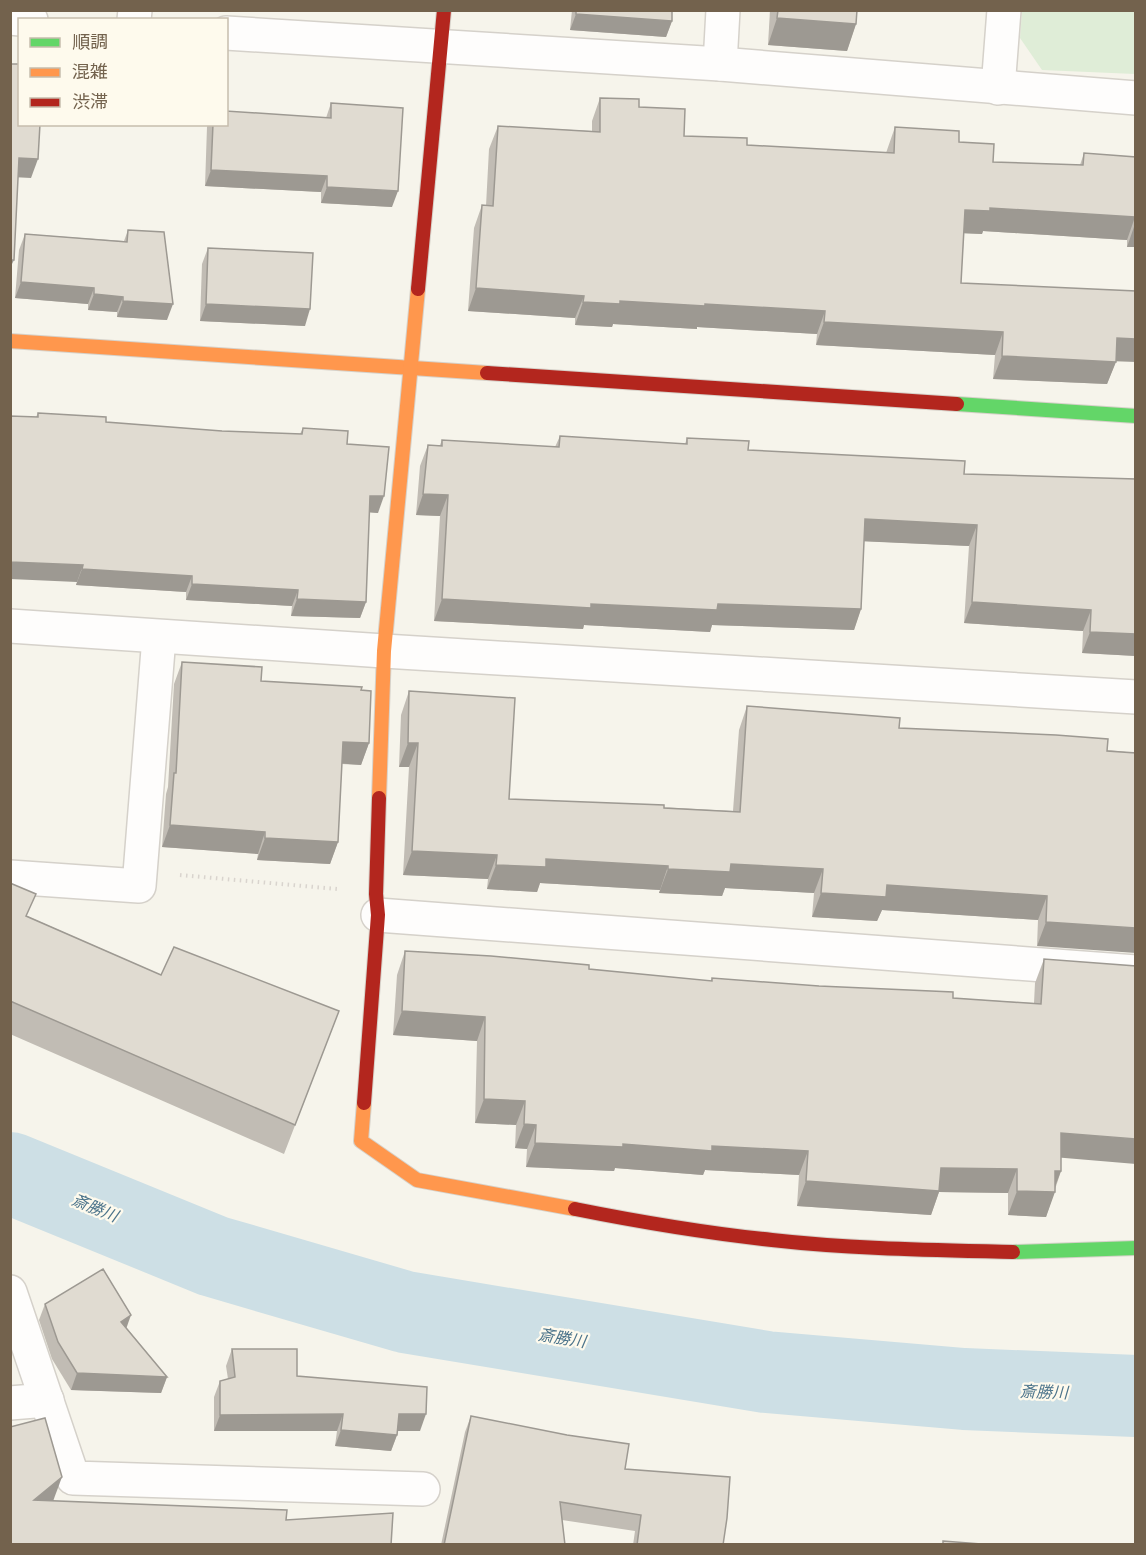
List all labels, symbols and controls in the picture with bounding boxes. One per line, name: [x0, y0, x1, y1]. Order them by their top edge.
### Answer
legend: [18, 18, 228, 126]
text: 順調: [72, 31, 108, 52]
text: 混雑: [72, 61, 108, 82]
text: 渋滞: [72, 91, 108, 112]
water label: 斎勝川: [69, 1190, 123, 1227]
water label: 斎勝川: [537, 1325, 589, 1351]
water label: 斎勝川: [1020, 1382, 1070, 1402]

